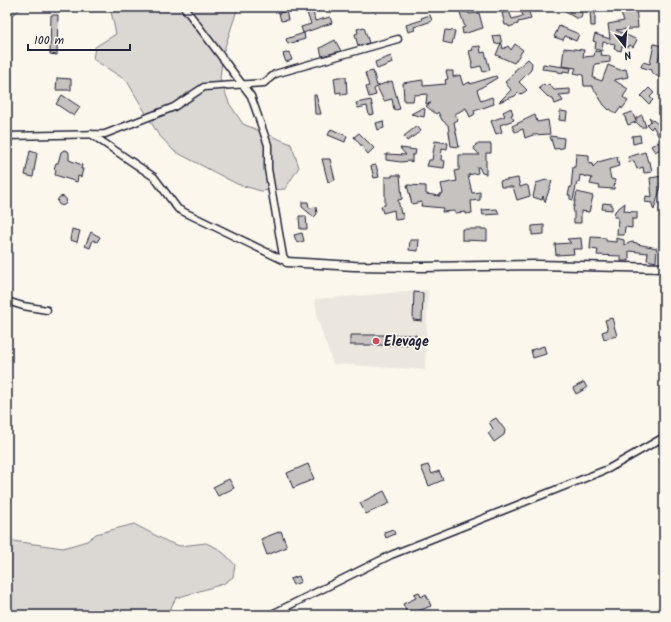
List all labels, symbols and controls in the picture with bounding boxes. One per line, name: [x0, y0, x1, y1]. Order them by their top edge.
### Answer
scale bar: [28, 26, 130, 52]
north arrow: [605, 26, 645, 66]
text: 100 m: [34, 31, 65, 50]
text: N: [622, 45, 634, 64]
place label: Elevage: [384, 331, 429, 353]
marker: Elevage: [371, 336, 381, 346]

